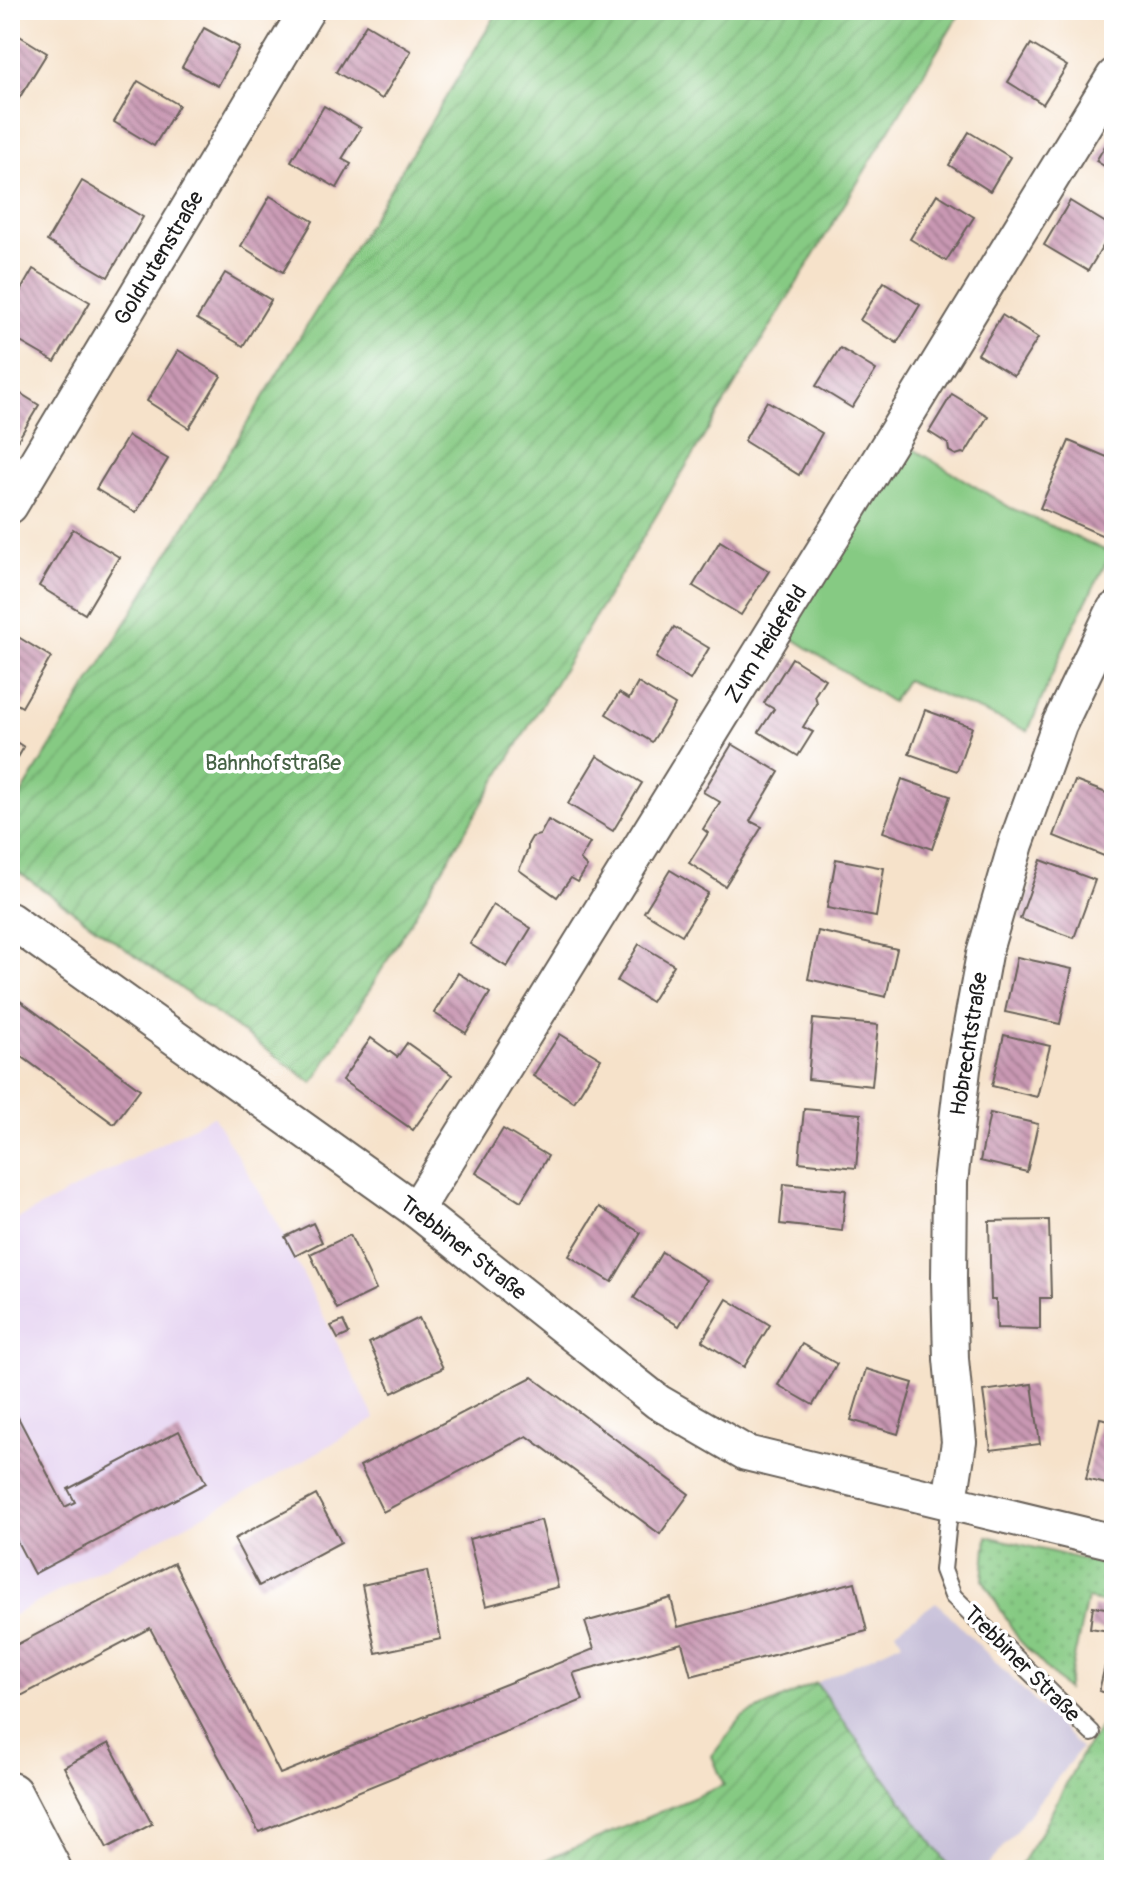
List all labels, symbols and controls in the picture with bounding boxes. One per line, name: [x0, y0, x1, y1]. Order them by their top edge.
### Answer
street label: Goldrutenstraße: [108, 185, 210, 330]
street label: Zum Heidefeld: [719, 580, 813, 708]
park label: Bahnhofstraße: [205, 749, 341, 777]
street label: Hobrechtstraße: [944, 970, 994, 1118]
street label: Trebbiner Straße: [394, 1190, 532, 1306]
street label: Trebbiner Straße: [958, 1600, 1086, 1728]

